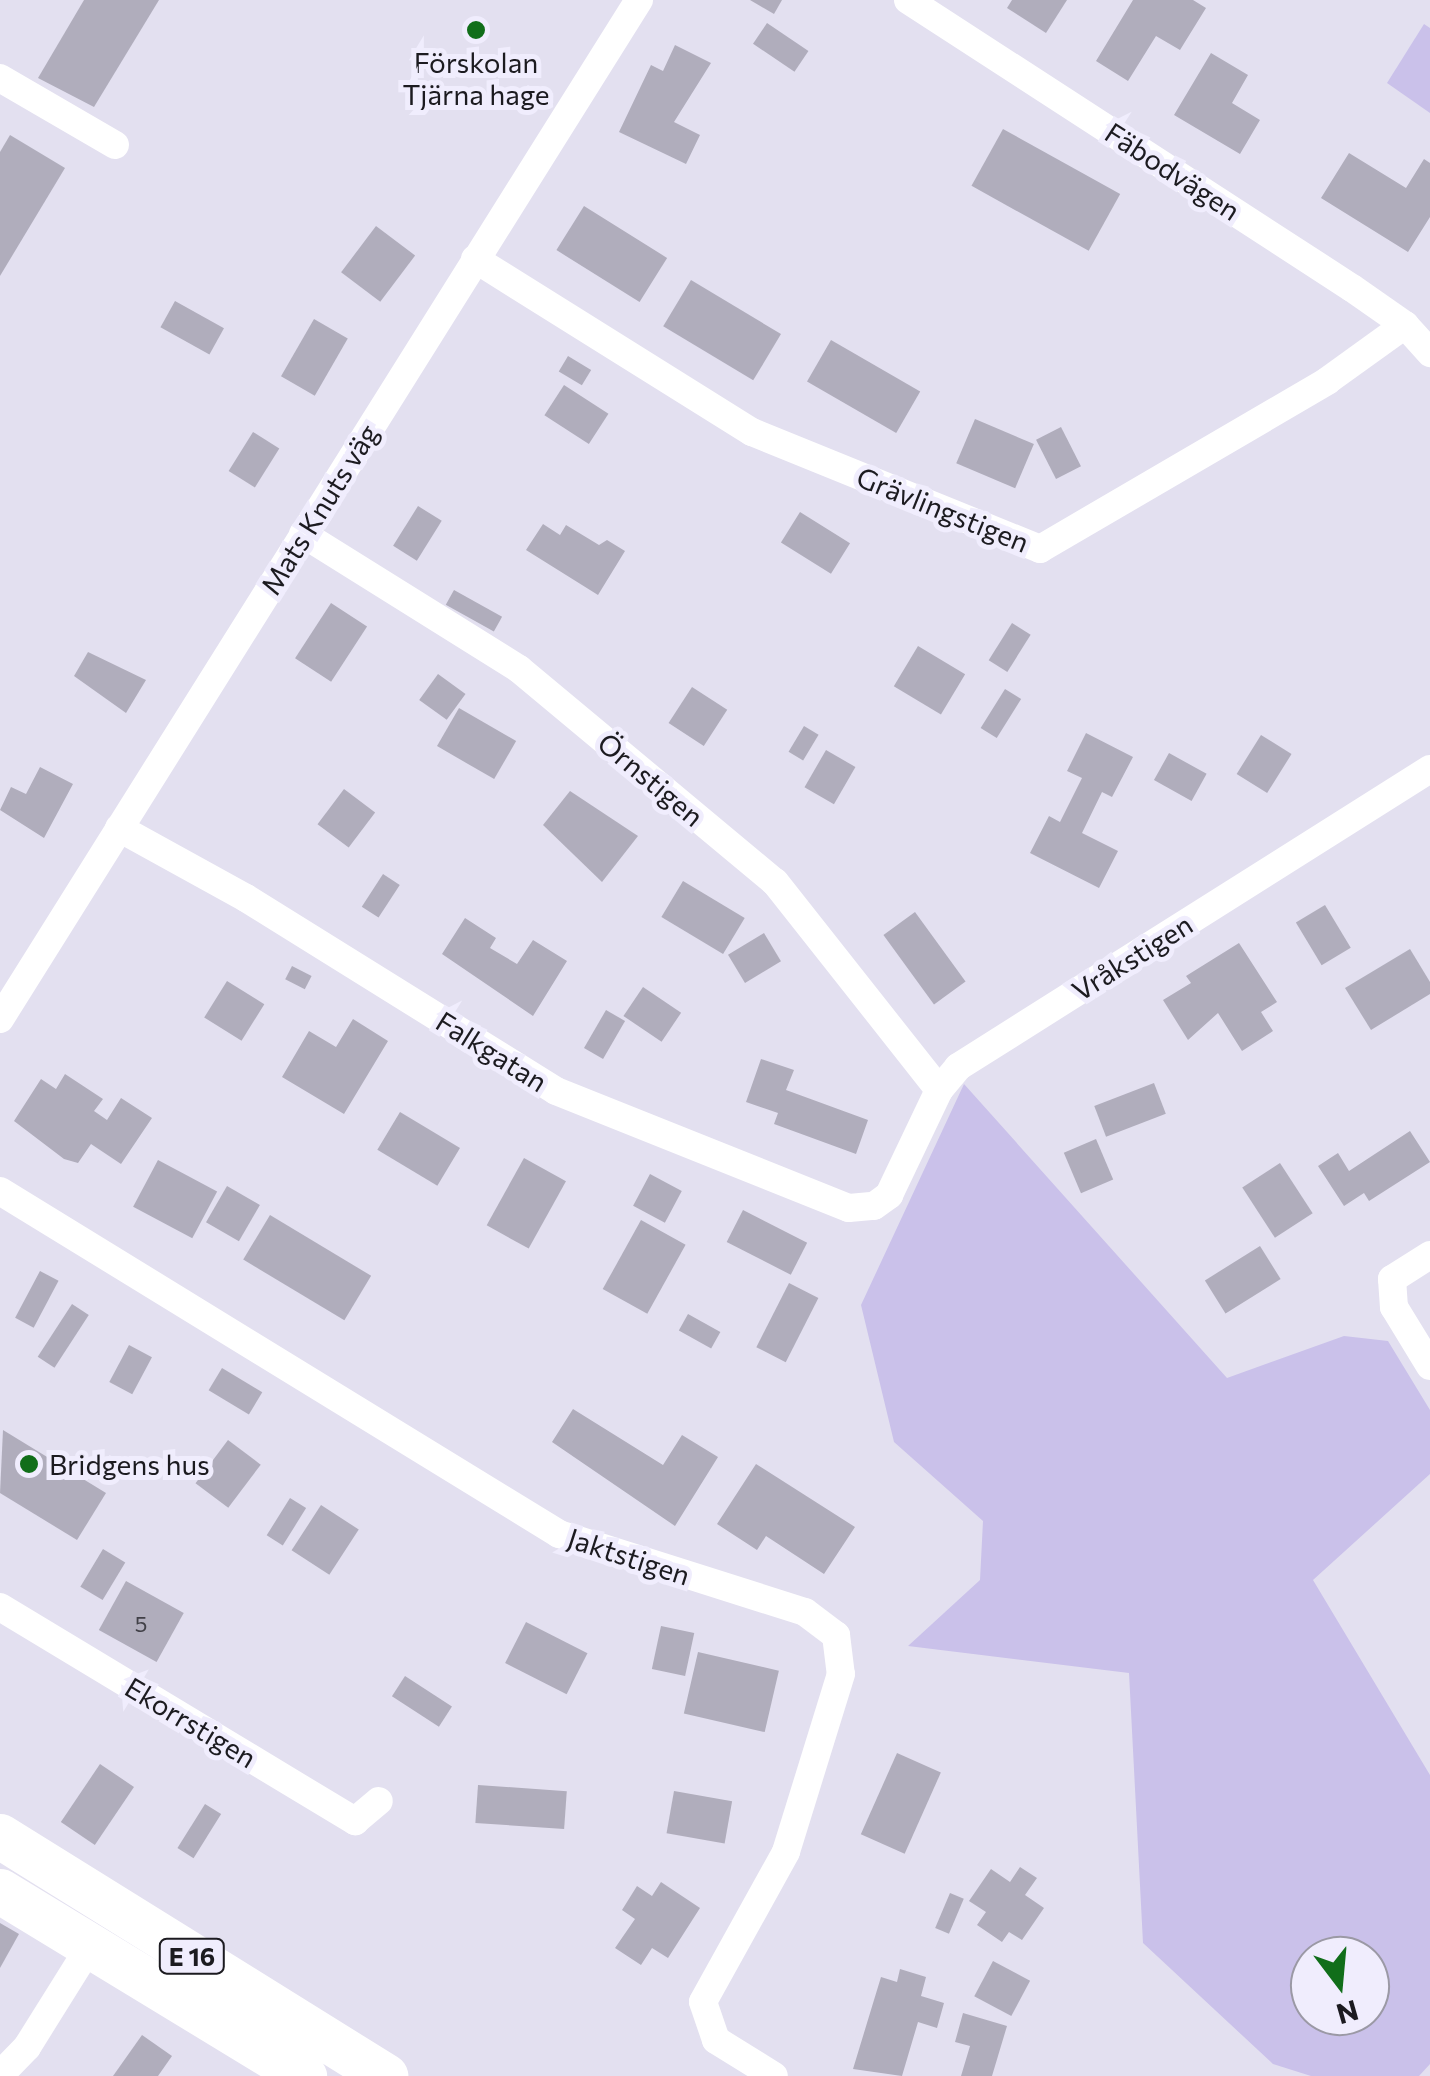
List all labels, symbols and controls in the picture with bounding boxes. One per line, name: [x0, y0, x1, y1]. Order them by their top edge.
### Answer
marker: Förskolan Tjärna hage: [465, 19, 487, 41]
place label: Förskolan Tjärna hage: [402, 45, 550, 111]
street label: Fäbodvägen: [1099, 115, 1247, 227]
street label: Mats Knuts väg: [253, 418, 385, 600]
street label: Grävlingstigen: [852, 459, 1034, 559]
street label: Örnstigen: [591, 725, 711, 833]
street label: Vråkstigen: [1066, 907, 1198, 1007]
street label: Falkgatan: [430, 1004, 554, 1098]
place label: Bridgens hus: [49, 1447, 210, 1481]
marker: Bridgens hus: [18, 1453, 40, 1475]
street label: Jaktstigen: [564, 1520, 694, 1592]
house number: 5: [135, 1611, 147, 1637]
street label: Ekorrstigen: [119, 1670, 263, 1774]
road number: E 16: [157, 1936, 227, 1976]
north arrow: [1290, 1936, 1390, 2036]
text: N: [1333, 1994, 1362, 2032]

